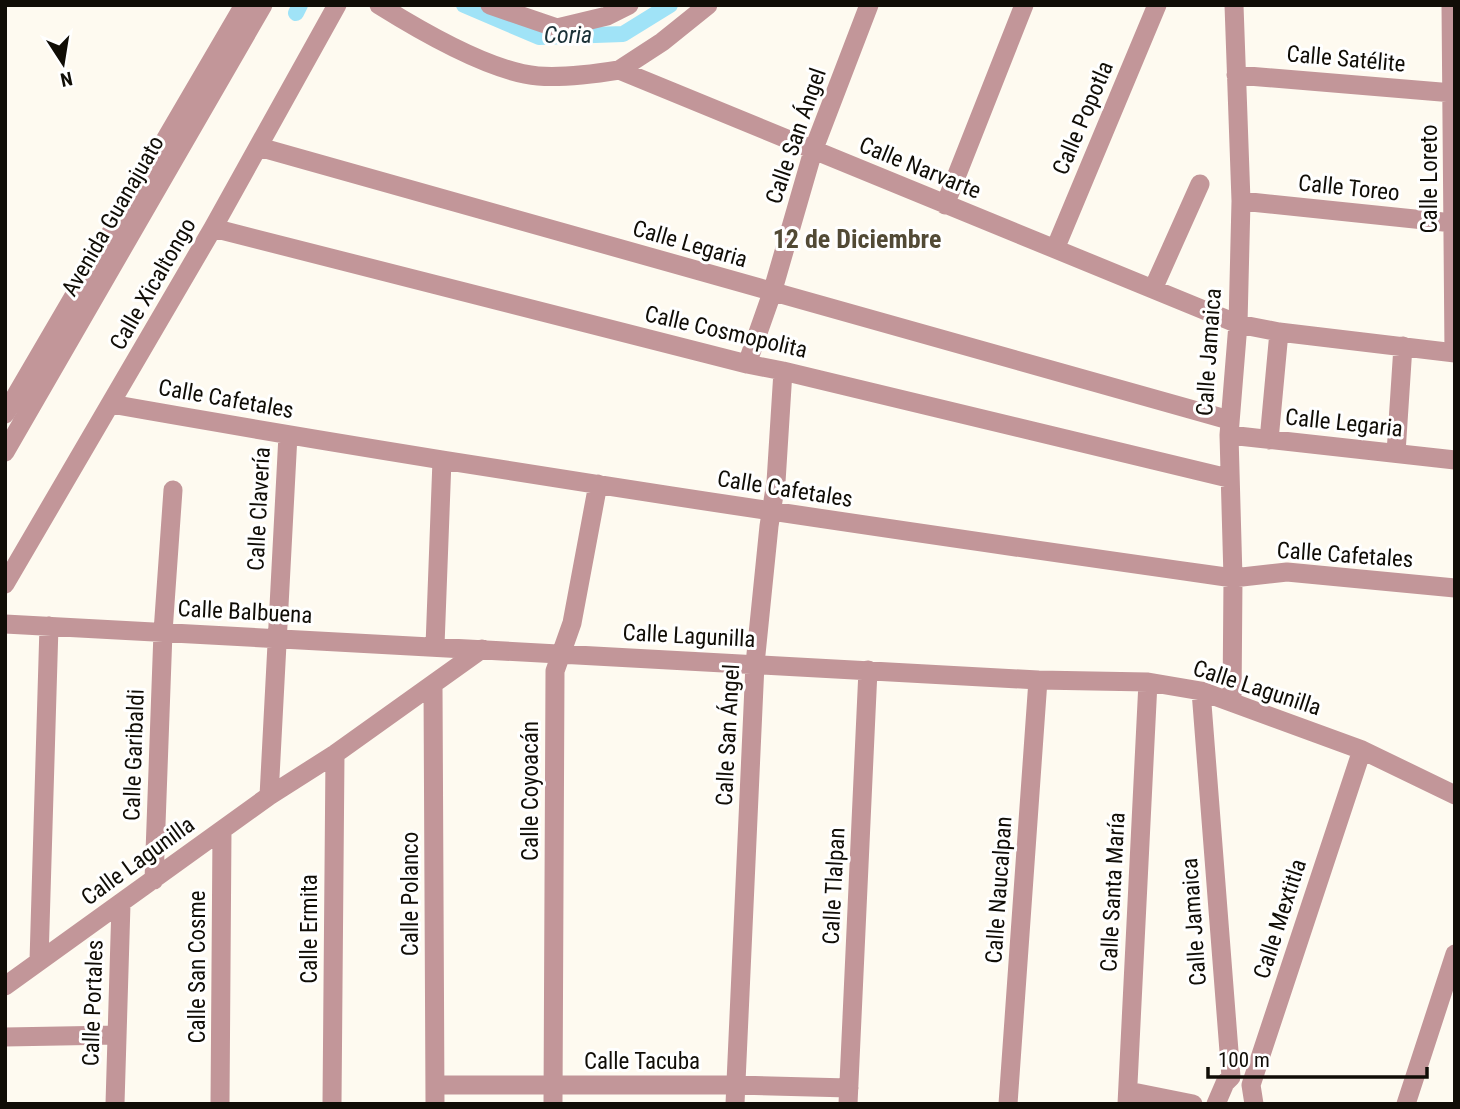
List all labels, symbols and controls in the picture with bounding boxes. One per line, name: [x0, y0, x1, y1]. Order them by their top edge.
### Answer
water label: Coria: [544, 21, 592, 49]
north arrow: [28, 28, 98, 98]
street label: Calle Satélite: [1285, 40, 1407, 78]
street label: Calle Popotla: [1047, 57, 1119, 179]
street label: Calle San Ángel: [759, 64, 832, 207]
text: N: [58, 67, 75, 92]
street label: Calle Loreto: [1416, 125, 1443, 233]
street label: Avenida Guanajuato: [56, 131, 170, 301]
street label: Calle Narvarte: [855, 131, 985, 205]
street label: Calle Toreo: [1297, 169, 1401, 207]
street label: Calle Xicaltongo: [104, 213, 202, 355]
street label: Calle Legaria: [630, 215, 750, 273]
district label: 12 de Diciembre: [773, 224, 941, 254]
street label: Calle Jamaica: [1191, 287, 1227, 417]
street label: Calle Cosmopolita: [642, 300, 810, 364]
street label: Calle Cafetales: [156, 374, 296, 424]
street label: Calle Legaria: [1284, 403, 1404, 443]
street label: Calle Clavería: [242, 447, 276, 571]
street label: Calle Cafetales: [715, 465, 855, 513]
street label: Calle Cafetales: [1276, 537, 1414, 573]
street label: Calle Balbuena: [177, 595, 313, 629]
street label: Calle Lagunilla: [622, 619, 756, 653]
street label: Calle Lagunilla: [1190, 655, 1324, 721]
street label: Calle San Ángel: [710, 663, 745, 807]
street label: Calle Garibaldi: [118, 689, 150, 821]
street label: Calle Coyoacán: [517, 721, 544, 861]
street label: Calle Lagunilla: [76, 811, 200, 911]
street label: Calle Santa María: [1095, 812, 1131, 972]
street label: Calle Naucalpan: [980, 815, 1018, 965]
street label: Calle Tlalpan: [817, 827, 851, 945]
street label: Calle Polanco: [397, 832, 424, 956]
street label: Calle Mextitla: [1248, 856, 1312, 982]
street label: Calle Jamaica: [1176, 857, 1212, 987]
street label: Calle Ermita: [296, 874, 323, 984]
street label: Calle San Cosme: [184, 890, 211, 1044]
street label: Calle Portales: [77, 939, 109, 1067]
scale bar: [1208, 1036, 1427, 1080]
street label: Calle Tacuba: [584, 1048, 700, 1075]
text: 100 m: [1218, 1048, 1270, 1072]

